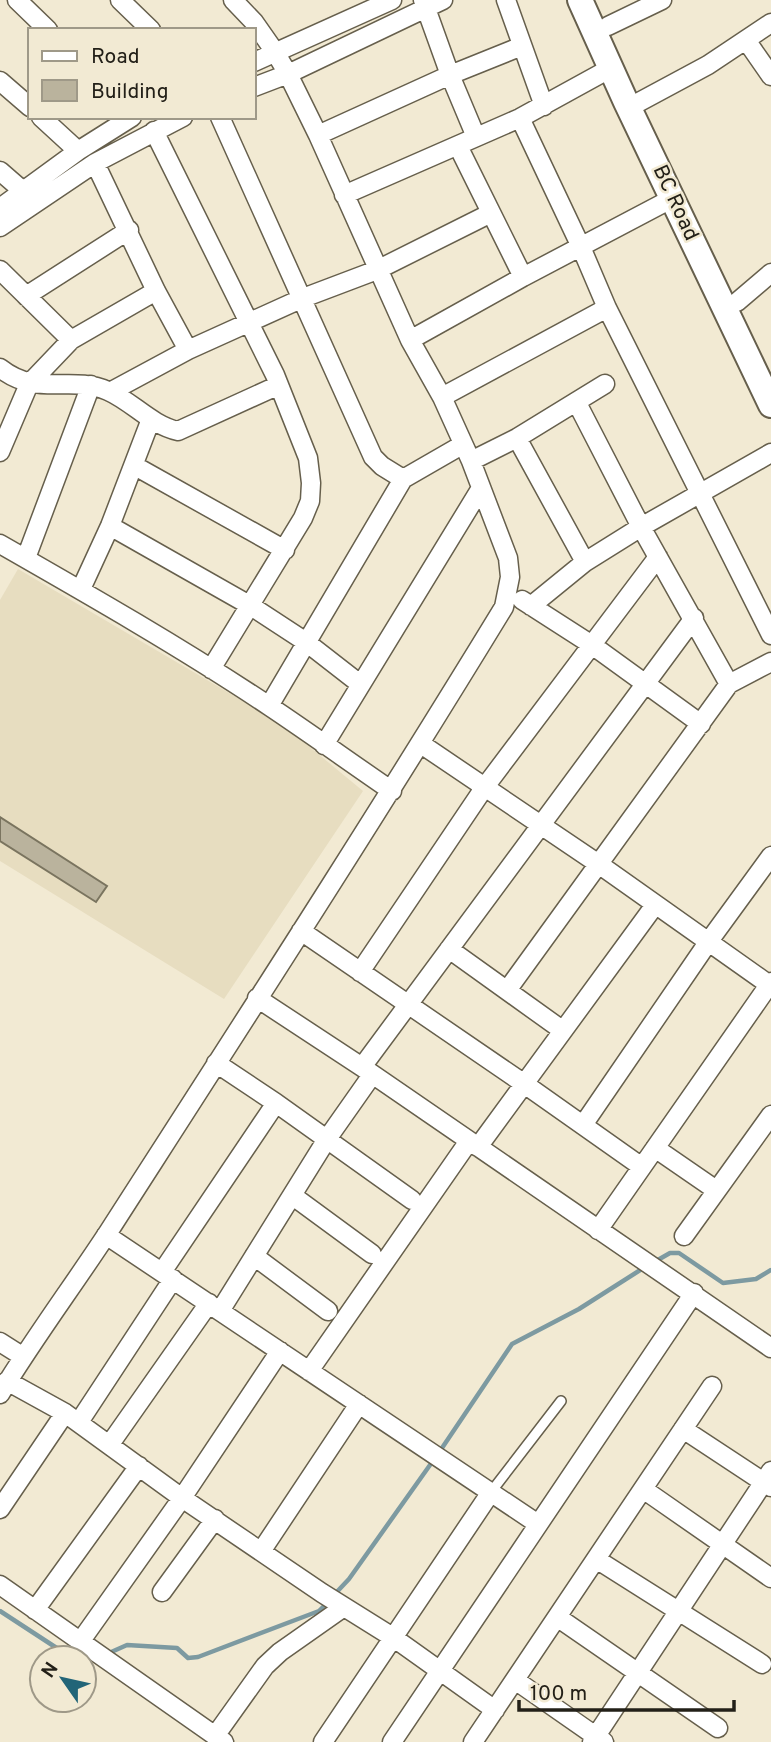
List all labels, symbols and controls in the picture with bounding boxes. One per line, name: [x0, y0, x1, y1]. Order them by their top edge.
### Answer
legend: [28, 28, 256, 119]
text: Road: [91, 44, 140, 71]
text: Building: [91, 79, 169, 106]
street label: BC Road: [646, 161, 704, 245]
north arrow: [28, 1644, 98, 1714]
text: N: [37, 1658, 64, 1683]
scale bar: [519, 1668, 734, 1712]
text: 100 m: [530, 1681, 587, 1708]

